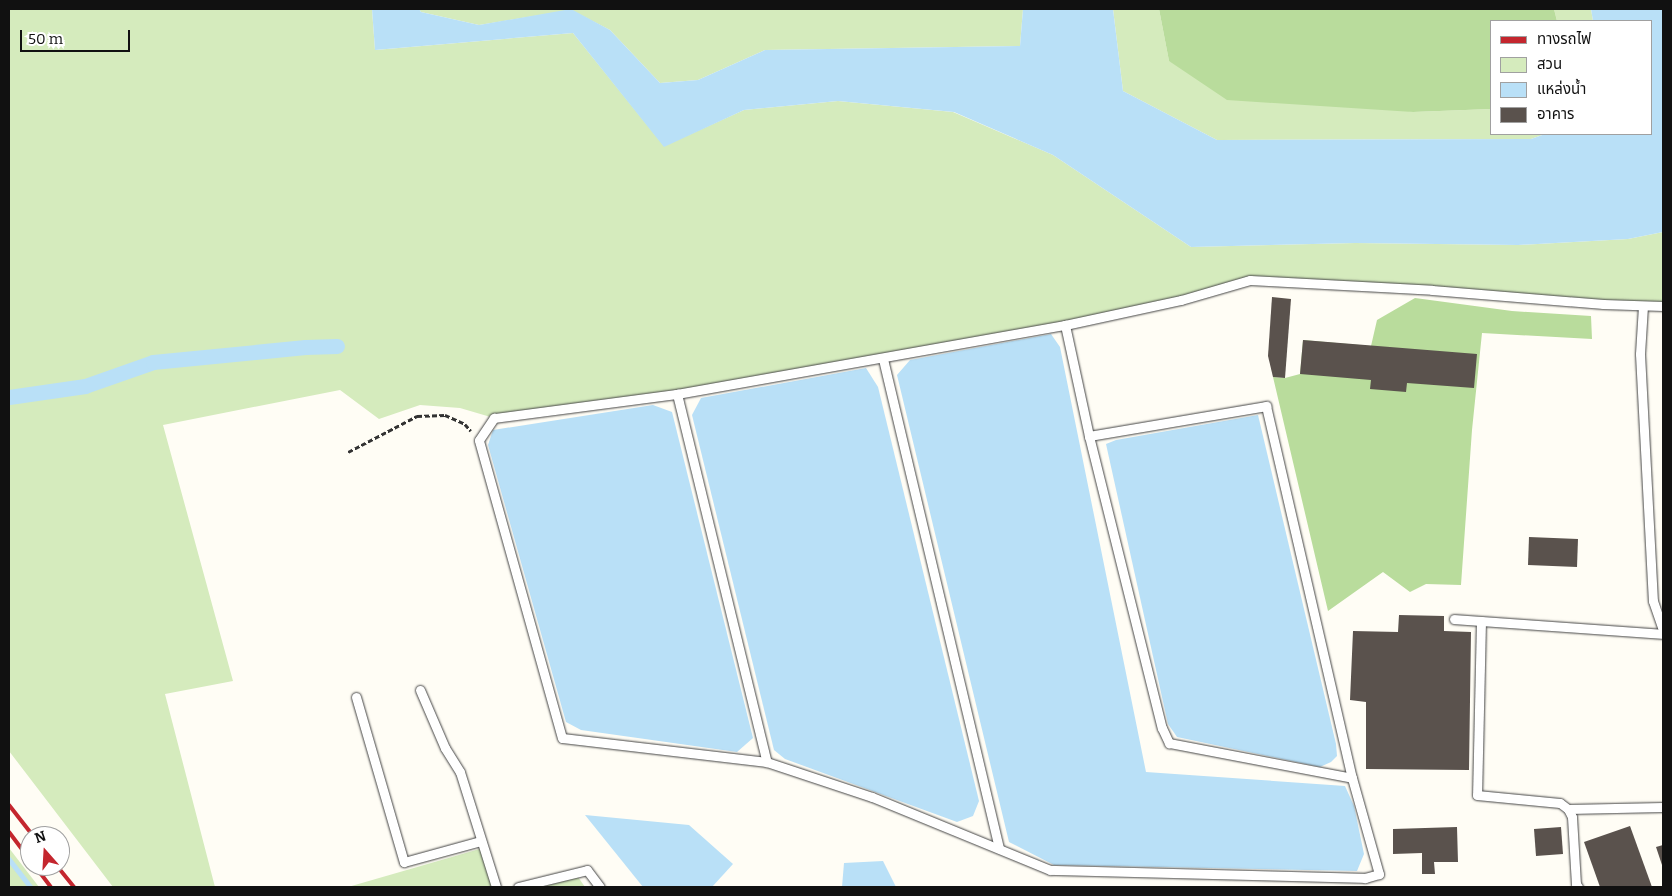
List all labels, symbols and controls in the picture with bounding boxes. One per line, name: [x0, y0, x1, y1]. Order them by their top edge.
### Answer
scale bar: [22, 20, 132, 52]
legend: [1490, 20, 1652, 135]
text: 50 m: [28, 30, 63, 48]
text: ทางรถไฟ: [1537, 30, 1591, 48]
text: สวน: [1537, 55, 1562, 73]
text: แหล่งน้ำ: [1537, 80, 1586, 98]
text: อาคาร: [1537, 105, 1574, 123]
north arrow: [20, 826, 70, 876]
text: N: [32, 827, 48, 847]

